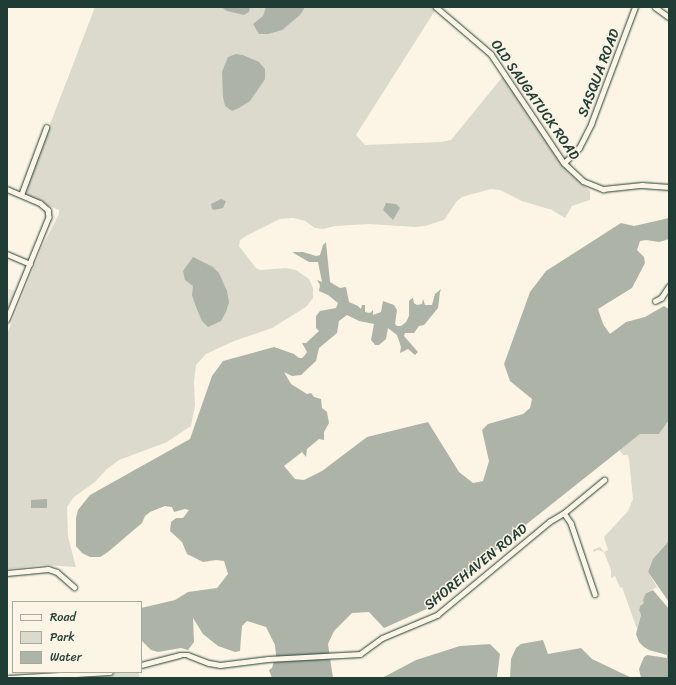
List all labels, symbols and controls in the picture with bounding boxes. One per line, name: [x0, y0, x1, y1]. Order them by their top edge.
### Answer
street label: SASQUA ROAD: [575, 27, 623, 119]
street label: OLD SAUGATUCK ROAD: [487, 36, 583, 164]
street label: SHOREHAVEN ROAD: [421, 520, 531, 614]
legend: [12, 601, 142, 673]
text: Road: [50, 606, 76, 628]
text: Park: [50, 626, 75, 648]
text: Water: [50, 646, 82, 668]

